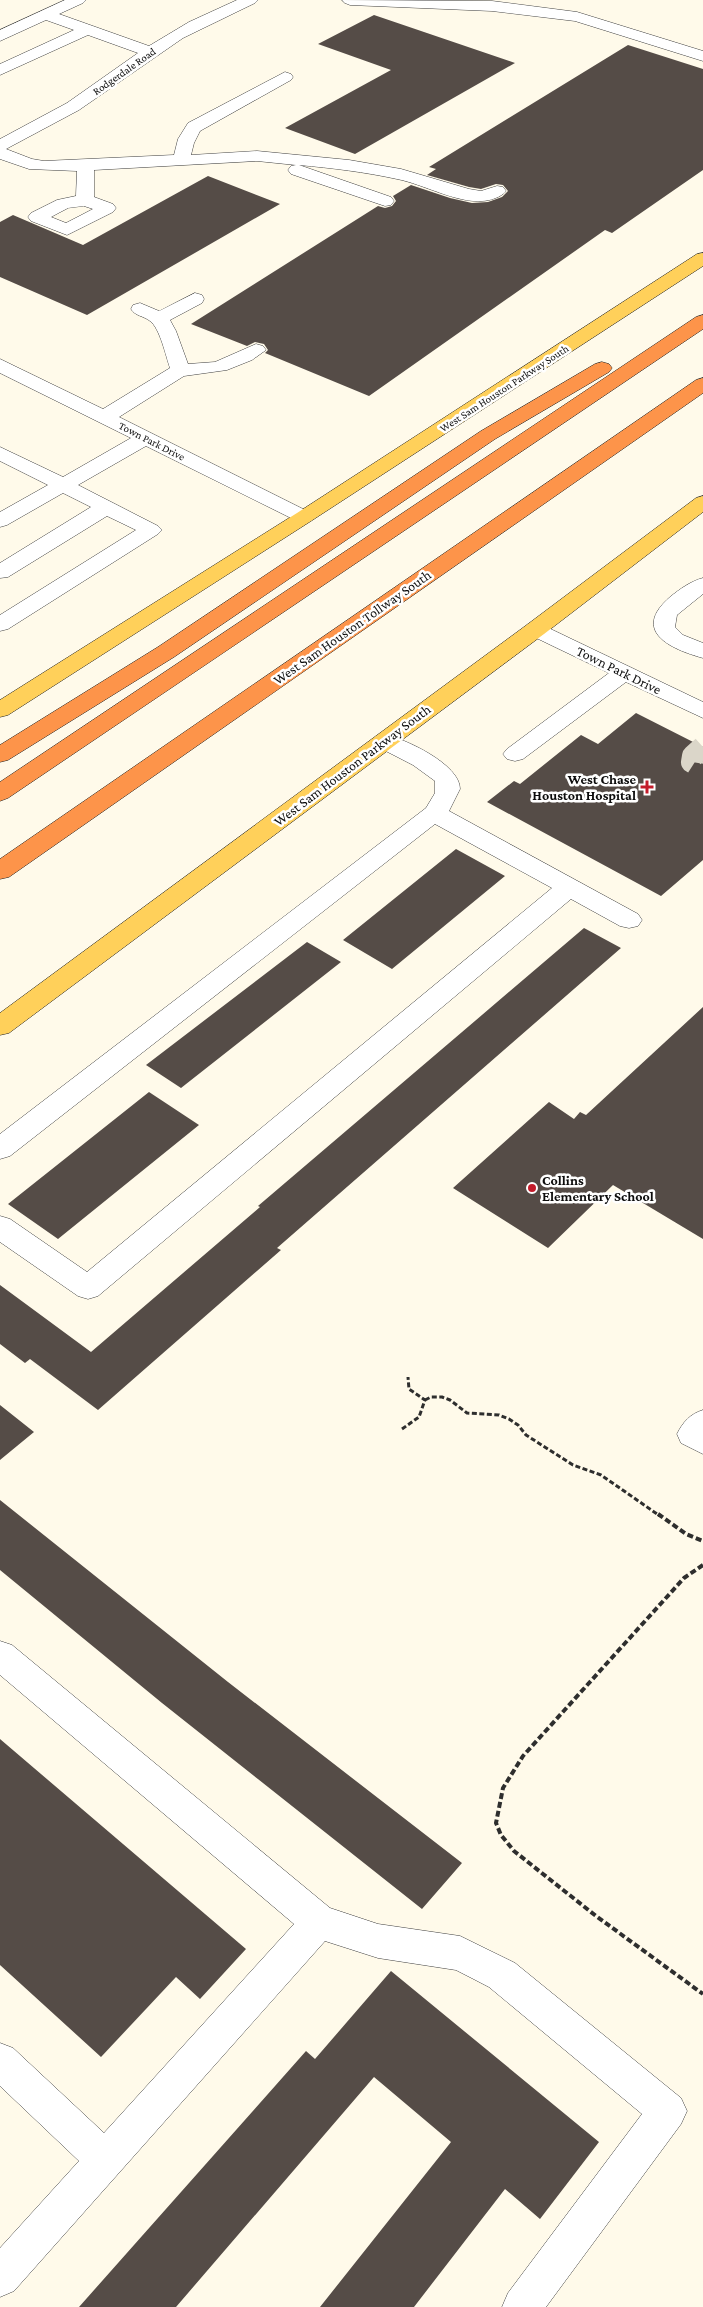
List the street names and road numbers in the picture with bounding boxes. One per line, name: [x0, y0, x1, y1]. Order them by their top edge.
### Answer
street label: Rodgerdale Road: [90, 45, 158, 98]
street label: West Sam Houston Parkway South: [437, 342, 571, 435]
street label: Town Park Drive: [117, 419, 187, 463]
street label: West Sam Houston Tollway South: [270, 566, 434, 688]
street label: Town Park Drive: [574, 643, 664, 697]
street label: West Sam Houston Parkway South: [270, 700, 434, 829]

